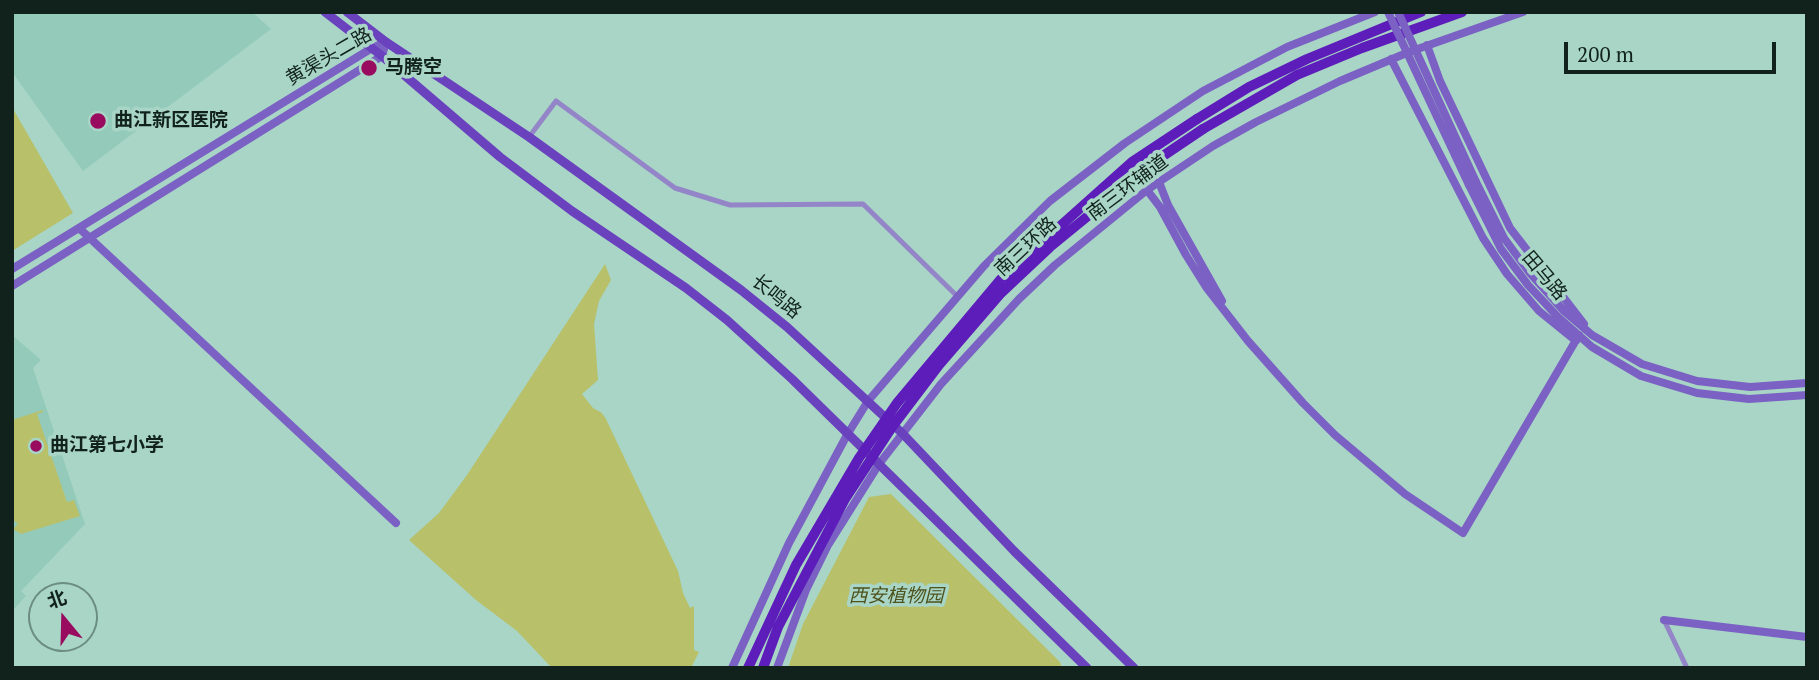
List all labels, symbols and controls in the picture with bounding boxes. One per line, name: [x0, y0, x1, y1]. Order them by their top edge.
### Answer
street label: 黄渠头二路: [282, 23, 376, 91]
scale bar: [1567, 28, 1779, 72]
text: 200 m: [1577, 40, 1634, 68]
place label: 马腾空: [385, 57, 442, 79]
marker: 马腾空: [359, 58, 379, 78]
place label: 曲江新区医院: [114, 110, 228, 132]
marker: 曲江新区医院: [88, 111, 108, 131]
street label: 南三环辅道: [1083, 150, 1173, 226]
street label: 南三环路: [990, 213, 1062, 281]
street label: 田马路: [1517, 247, 1571, 305]
street label: 长鸣路: [747, 270, 805, 324]
place label: 曲江第七小学: [50, 435, 164, 457]
marker: 曲江第七小学: [28, 438, 44, 454]
north arrow: [28, 582, 98, 652]
text: 北: [44, 584, 70, 613]
park label: 西安植物园: [849, 586, 943, 608]

